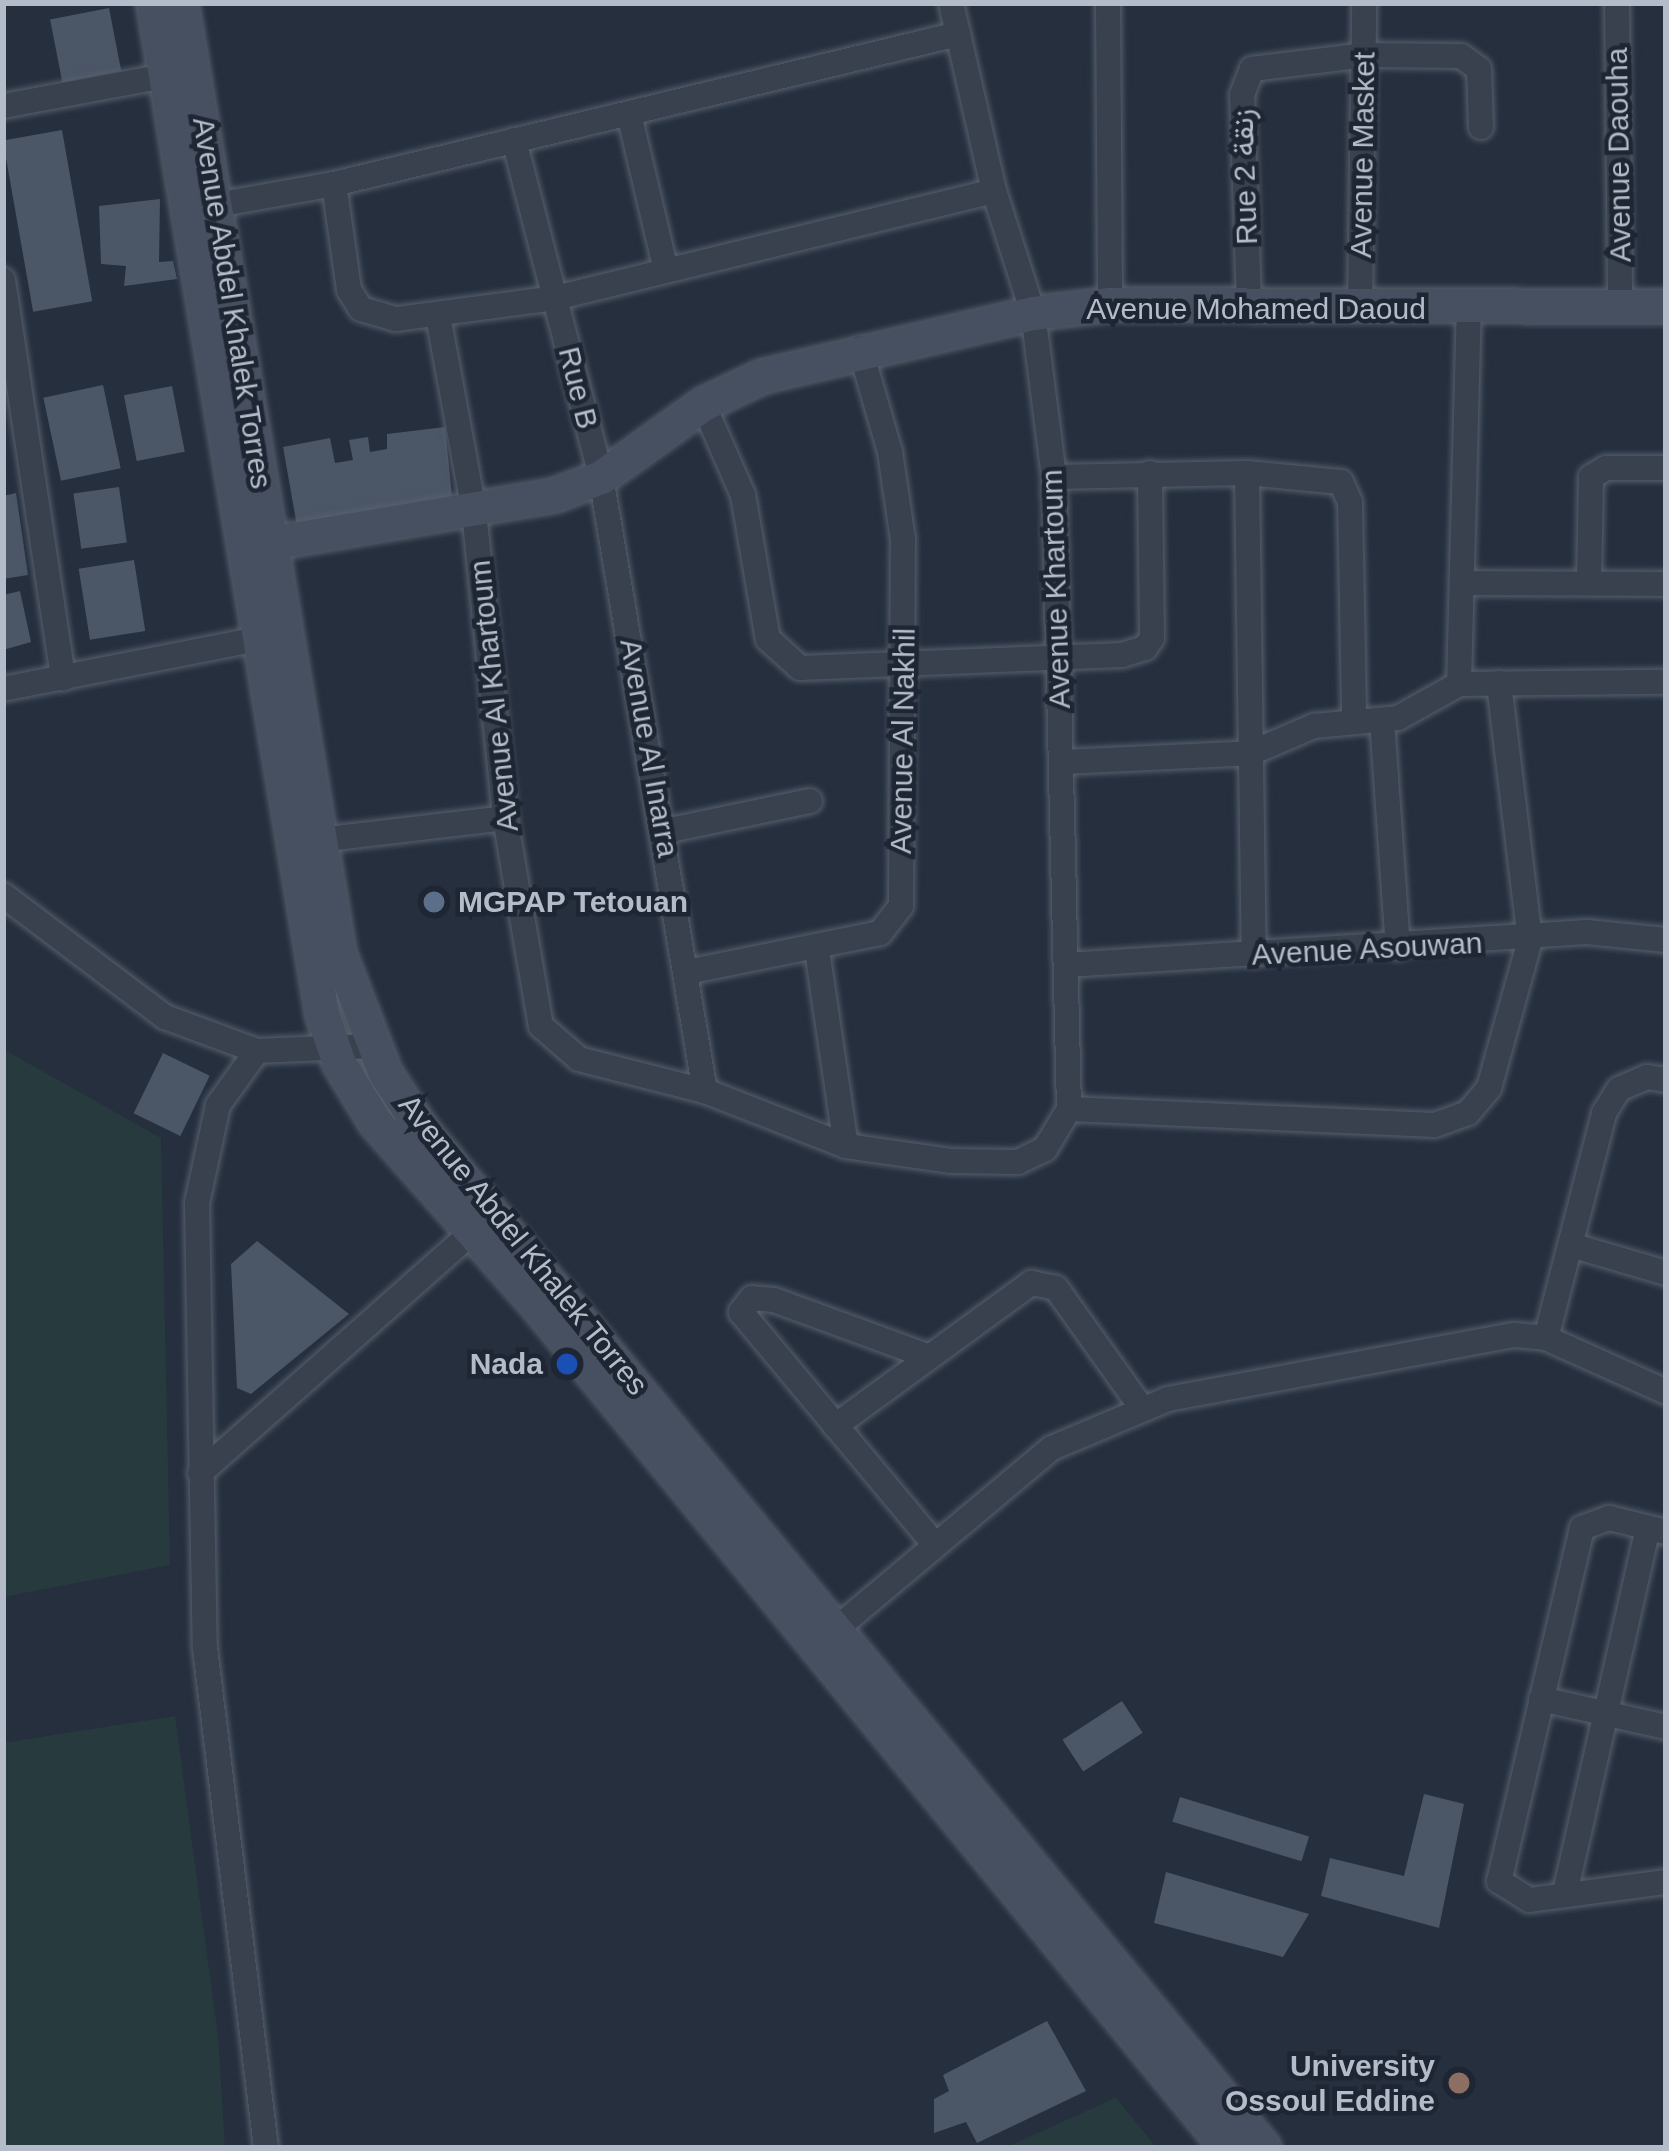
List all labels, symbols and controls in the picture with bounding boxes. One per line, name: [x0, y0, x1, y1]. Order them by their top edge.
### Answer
street label: Avenue Daouha: [1599, 47, 1639, 263]
street label: Avenue Masket: [1343, 52, 1383, 258]
street label: Rue 2 زنقة: [1225, 109, 1265, 245]
street label: Avenue Abdel Khalek Torres: [185, 114, 279, 492]
street label: Avenue Mohamed Daoud: [1086, 291, 1426, 327]
street label: Rue B: [550, 343, 606, 433]
street label: Avenue Khartoum: [1034, 469, 1078, 709]
street label: Avenue Al Khartoum: [462, 558, 526, 834]
street label: Avenue Al Nakhil: [883, 627, 923, 855]
street label: Avenue Al Inarra: [612, 635, 686, 861]
place label: MGPAP Tetouan: [458, 884, 689, 920]
marker: MGPAP Tetouan: [421, 889, 447, 915]
street label: Avenue Asouwan: [1250, 925, 1484, 973]
street label: Avenue Abdel Khalek Torres: [390, 1087, 656, 1403]
place label: Nada: [470, 1346, 543, 1382]
marker: Nada: [554, 1351, 580, 1377]
place label: University Ossoul Eddine: [1225, 2048, 1435, 2118]
marker: University Ossoul Eddine: [1446, 2070, 1472, 2096]

